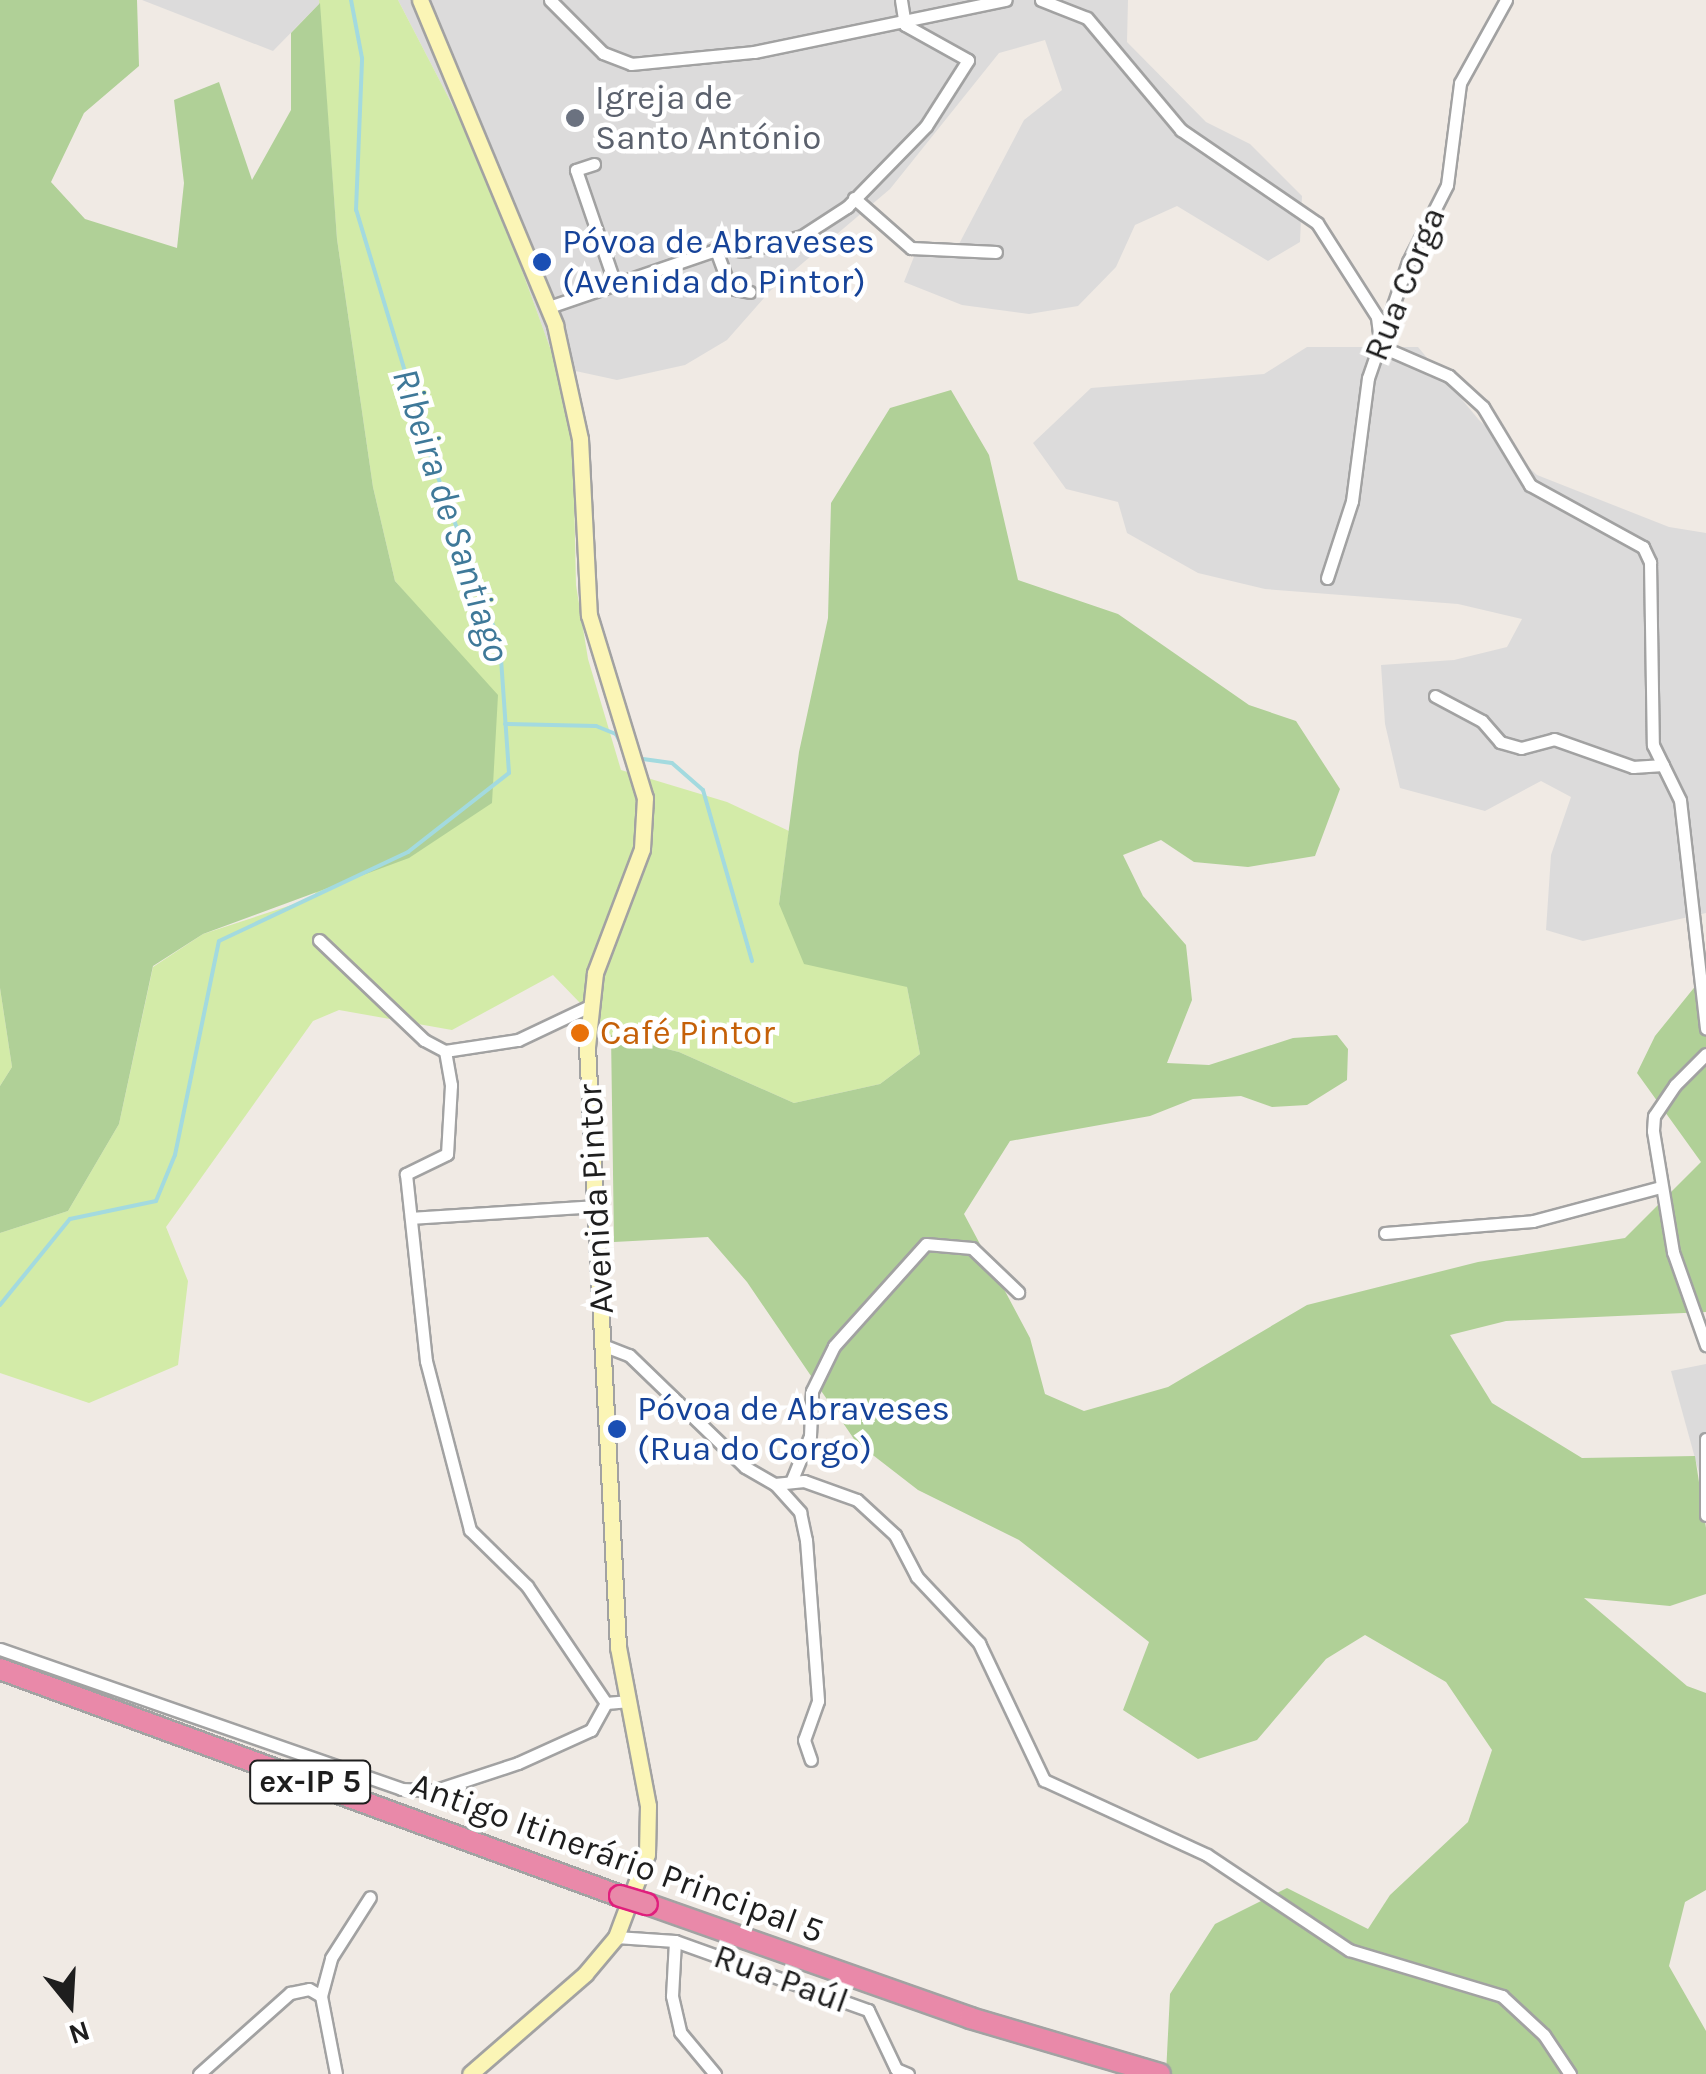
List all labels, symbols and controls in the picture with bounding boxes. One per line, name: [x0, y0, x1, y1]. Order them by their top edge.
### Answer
place label: Igreja de Santo António: [595, 77, 821, 159]
marker: Igreja de Santo António: [564, 107, 586, 129]
street label: Rua Corga: [1355, 201, 1455, 367]
place label: Póvoa de Abraveses (Avenida do Pintor): [562, 221, 875, 303]
marker: Póvoa de Abraveses (Avenida do Pintor): [531, 251, 553, 273]
water label: Ribeira de Santiago: [382, 362, 520, 668]
place label: Café Pintor: [600, 1012, 775, 1054]
marker: Café Pintor: [569, 1022, 591, 1044]
street label: Avenida Pintor: [569, 1083, 623, 1315]
place label: Póvoa de Abraveses (Rua do Corgo): [637, 1388, 950, 1470]
marker: Póvoa de Abraveses (Rua do Corgo): [606, 1418, 628, 1440]
road number: ex-IP 5: [248, 1755, 372, 1809]
street label: Antigo Itinerário Principal 5: [405, 1764, 829, 1952]
street label: Rua Paúl: [708, 1935, 854, 2023]
north arrow: [20, 1954, 120, 2054]
text: N: [65, 2014, 94, 2052]

